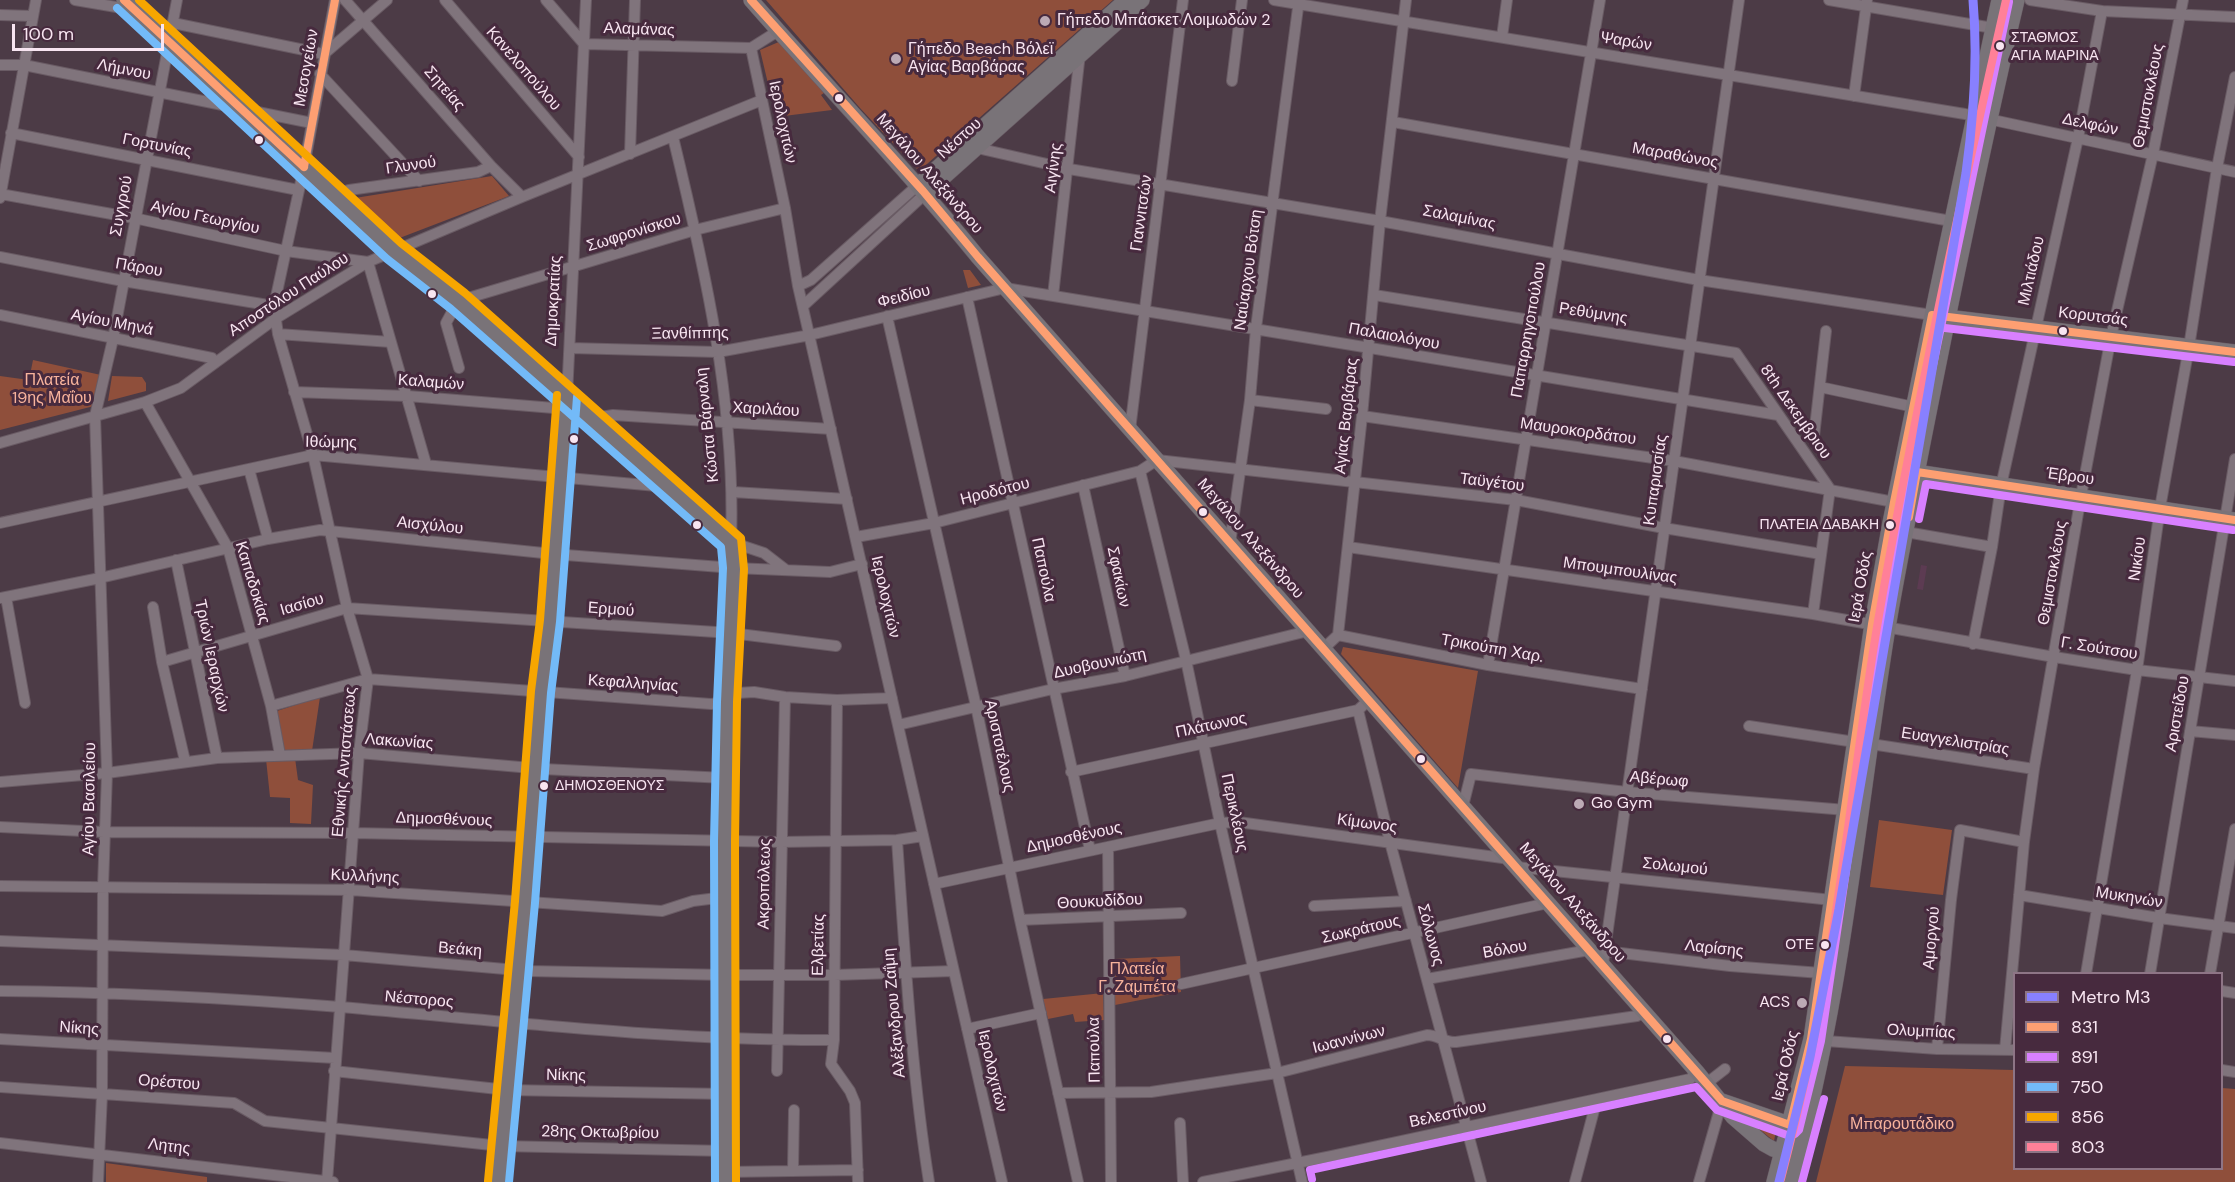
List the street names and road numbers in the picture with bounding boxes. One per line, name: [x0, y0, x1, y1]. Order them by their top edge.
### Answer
street label: Αλαμάνας: [603, 19, 675, 41]
street label: Κανελοπούλου: [481, 23, 565, 115]
street label: Μεσογείων: [291, 28, 323, 108]
street label: Ψαρών: [1599, 28, 1653, 56]
street label: Θεμιστοκλέους: [2129, 42, 2169, 150]
street label: Λήμνου: [95, 55, 153, 85]
street label: Σητείας: [419, 63, 469, 115]
street label: Ιερολοχιτών: [764, 79, 800, 165]
street label: Μεγάλου Αλεξάνδρου: [872, 110, 986, 238]
street label: Δελφών: [2060, 110, 2120, 140]
street label: Νέστου: [934, 114, 986, 164]
street label: Γορτυνίας: [121, 130, 193, 162]
street label: Μαραθώνος: [1631, 139, 1719, 173]
street label: Αιγίνης: [1041, 142, 1067, 194]
street label: Γλυνού: [384, 153, 438, 179]
street label: Συγγρού: [107, 174, 137, 238]
street label: Γιαννιτσών: [1127, 174, 1157, 252]
street label: Αγίου Γεωργίου: [149, 197, 261, 239]
street label: Σαλαμίνας: [1421, 202, 1497, 234]
street label: Ναύαρχου Βότση: [1231, 208, 1267, 332]
street label: Σωφρονίσκου: [585, 210, 683, 256]
street label: Μιλτιάδου: [2015, 234, 2049, 308]
street label: Αποστόλου Παύλου: [225, 249, 353, 341]
street label: Πάρου: [114, 254, 164, 282]
street label: Δημοκρατίας: [542, 255, 566, 347]
street label: Παπαρρηγοπούλου: [1508, 260, 1550, 400]
street label: Φειδίου: [876, 281, 932, 313]
street label: Ρεθύμνης: [1557, 299, 1629, 329]
street label: Κορυτσάς: [2057, 303, 2129, 331]
street label: Αγίου Μηνά: [69, 306, 155, 340]
street label: Παλαιολόγου: [1347, 320, 1441, 354]
street label: Ξανθίππης: [651, 324, 729, 344]
street label: Αγίας Βαρβάρας: [1331, 357, 1363, 475]
street label: 8th Δεκεμβριου: [1755, 361, 1835, 463]
street label: Κώστα Βάρναλη: [692, 367, 724, 483]
street label: Καλαμών: [397, 371, 465, 395]
street label: Χαριλάου: [732, 399, 800, 421]
street label: Μαυροκορδάτου: [1519, 414, 1637, 450]
street label: Ιθώμης: [305, 433, 357, 453]
street label: Κυπαρισσίας: [1640, 433, 1672, 527]
street label: Έβρου: [2045, 464, 2095, 490]
street label: Ταϋγέτου: [1459, 470, 1525, 496]
street label: Ηροδότου: [958, 474, 1032, 510]
street label: Μεγάλου Αλεξάνδρου: [1193, 475, 1307, 603]
street label: Αισχύλου: [396, 513, 464, 539]
street label: Θεμιστοκλέους: [2034, 519, 2072, 627]
street label: Παπούλα: [1027, 536, 1059, 604]
street label: Νικίου: [2125, 536, 2151, 582]
street label: Καπαδοκίας: [230, 539, 274, 627]
street label: Σφακίων: [1102, 545, 1134, 609]
street label: Ιερά Οδός: [1845, 550, 1877, 624]
street label: Μπουμπουλίνας: [1562, 553, 1678, 589]
street label: Ιερολοχιτών: [866, 554, 904, 640]
street label: Ιασίου: [278, 590, 326, 620]
street label: Τριών Ιεραρχών: [190, 598, 232, 714]
street label: Ερμού: [587, 599, 635, 621]
street label: Τρικούπη Χαρ.: [1439, 631, 1545, 667]
street label: Γ. Σούτσου: [2059, 633, 2139, 665]
street label: Δυοβουνιώτη: [1052, 645, 1148, 683]
street label: Κεφαλληνίας: [587, 671, 679, 697]
street label: Αριστείδου: [2162, 675, 2194, 753]
street label: Εθνικής Αντιστάσεως: [329, 686, 361, 838]
street label: Αριστοτέλους: [980, 698, 1018, 794]
street label: Πλάτωνος: [1174, 709, 1248, 743]
street label: Ευαγγελιστρίας: [1900, 724, 2010, 760]
street label: Λακωνίας: [364, 730, 434, 754]
street label: Αγίου Βασιλείου: [79, 742, 101, 856]
street label: Αβέρωφ: [1629, 768, 1689, 792]
street label: Περικλέους: [1216, 772, 1252, 854]
street label: Δημοσθένους: [395, 809, 493, 831]
street label: Κίμωνος: [1336, 810, 1398, 838]
street label: Δημοσθένους: [1025, 819, 1123, 857]
street label: Ακροπόλεως: [755, 838, 775, 930]
street label: Μεγάλου Αλεξάνδρου: [1515, 839, 1629, 967]
street label: Σολωμού: [1641, 854, 1709, 880]
street label: Κυλλήνης: [330, 866, 400, 888]
street label: Μυκηνών: [2094, 883, 2164, 913]
street label: Θουκυδίδου: [1057, 890, 1143, 914]
street label: Σόλωνος: [1413, 902, 1447, 968]
street label: Αμοργού: [1920, 906, 1944, 970]
street label: Σωκράτους: [1320, 912, 1402, 948]
street label: Ελβετίας: [809, 914, 829, 976]
street label: Λαρίσης: [1684, 936, 1744, 962]
street label: Βόλου: [1481, 937, 1529, 963]
street label: Βεάκη: [437, 939, 483, 961]
street label: Αλέξανδρου Ζαΐμη: [880, 947, 910, 1079]
street label: Νέστορος: [384, 987, 454, 1013]
street label: Παπούλα: [1085, 1017, 1105, 1083]
street label: Νίκης: [59, 1018, 99, 1040]
street label: Ολυμπίας: [1886, 1021, 1956, 1043]
street label: Ιωαννίνων: [1311, 1022, 1387, 1058]
street label: Ιερολοχιτών: [973, 1028, 1011, 1114]
street label: Ιερά Οδός: [1769, 1029, 1803, 1103]
street label: Νίκης: [546, 1066, 586, 1086]
street label: Ορέστου: [137, 1071, 201, 1095]
street label: Βελεστίνου: [1408, 1097, 1488, 1133]
street label: 28ης Οκτωβρίου: [541, 1122, 659, 1144]
street label: Λητης: [147, 1135, 191, 1159]

